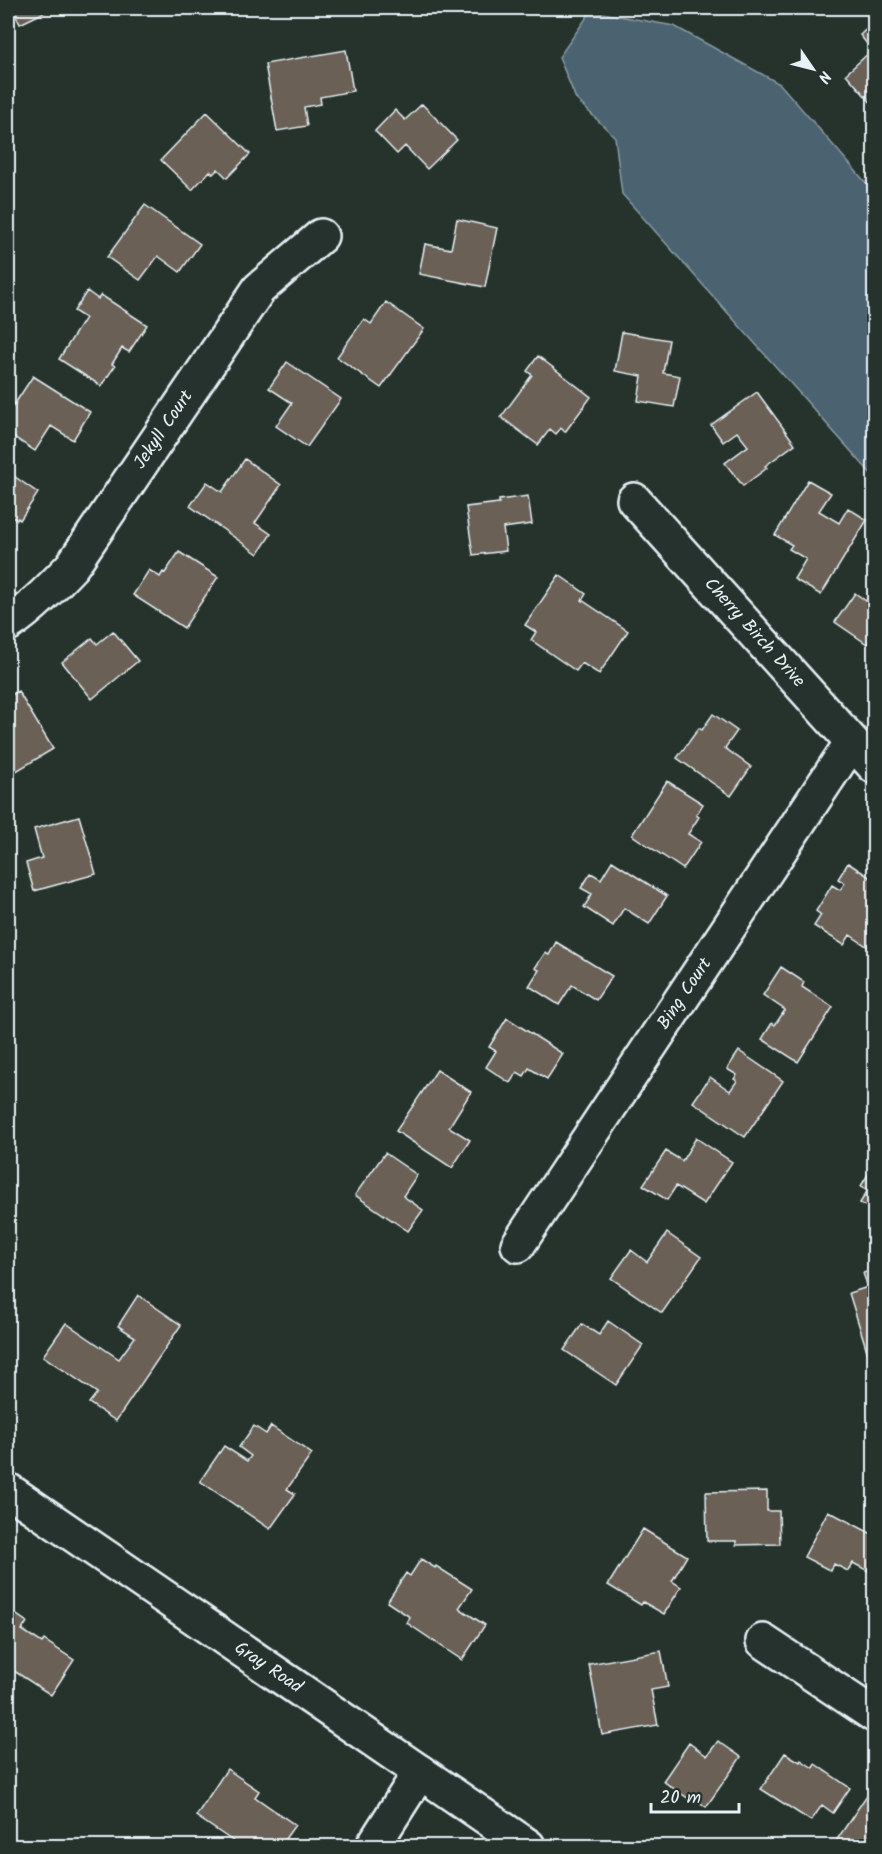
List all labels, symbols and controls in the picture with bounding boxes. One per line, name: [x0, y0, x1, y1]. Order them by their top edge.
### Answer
north arrow: [783, 39, 843, 99]
text: N: [811, 65, 837, 88]
street label: Jekyll Court: [127, 384, 202, 475]
street label: Cherry Birch Drive: [696, 571, 812, 695]
street label: Bing Court: [650, 951, 720, 1036]
street label: Gray Road: [228, 1634, 309, 1702]
scale bar: [651, 1776, 740, 1814]
text: 20 m: [660, 1784, 701, 1813]

